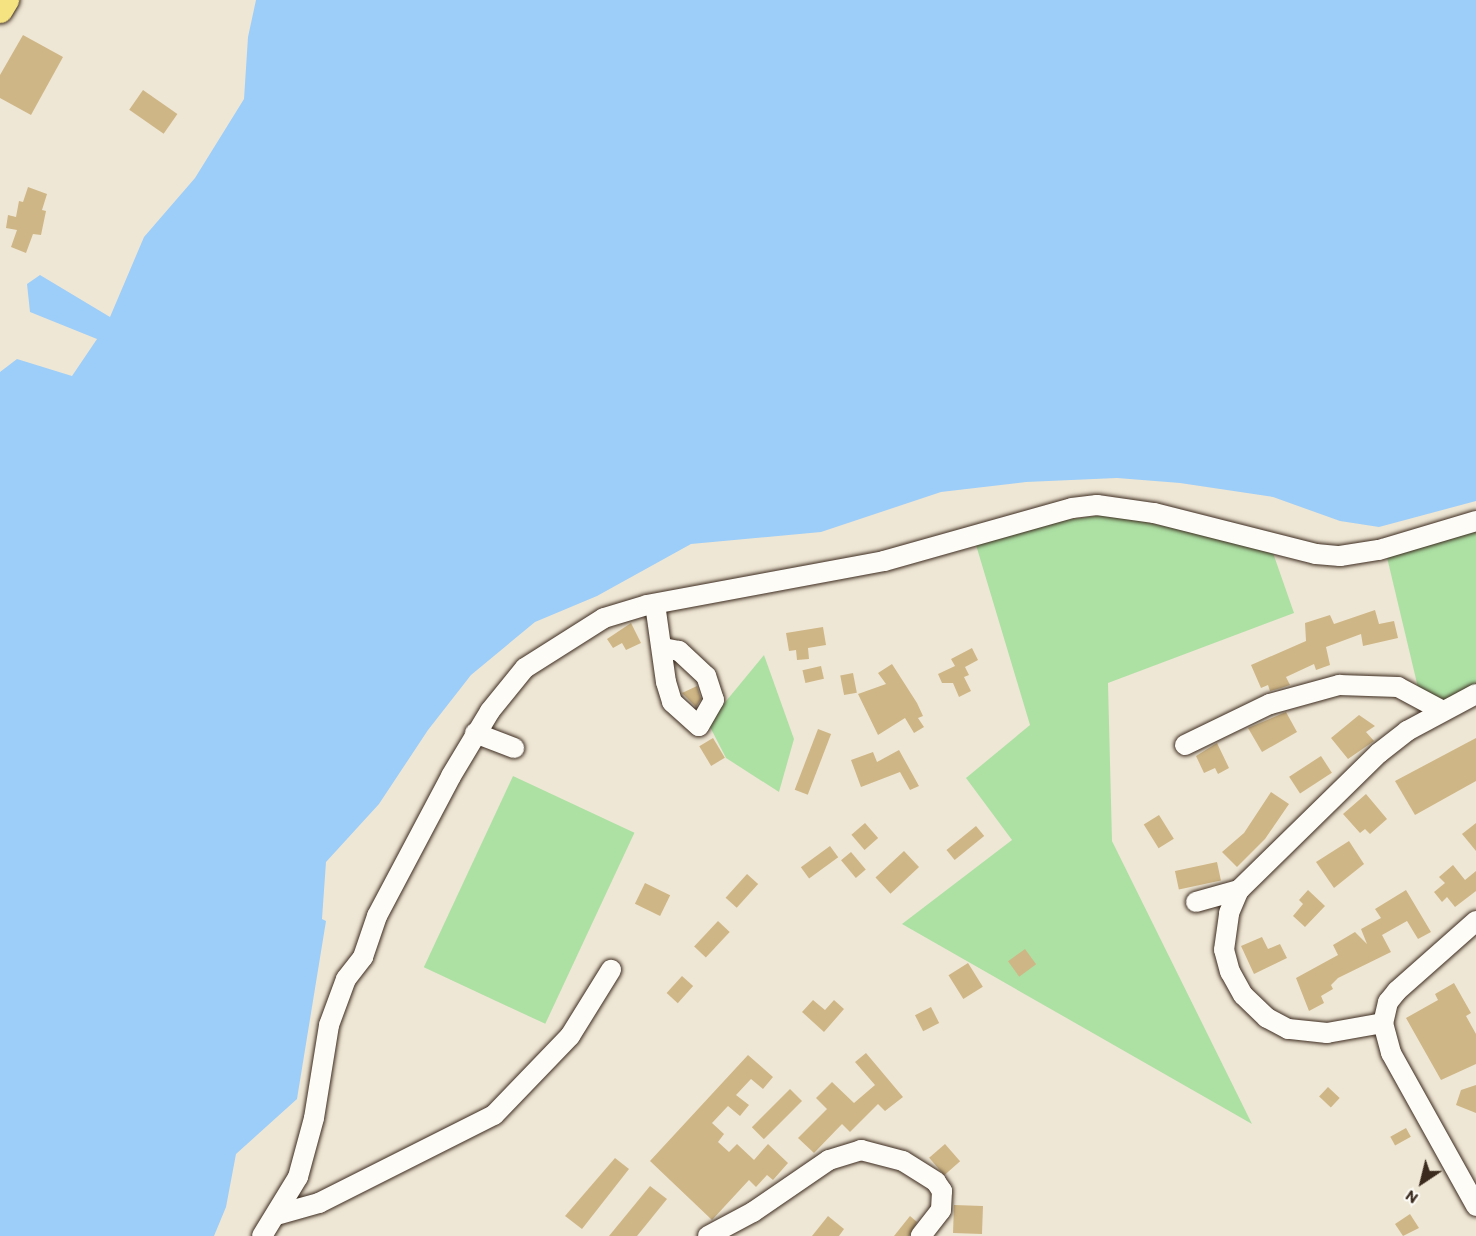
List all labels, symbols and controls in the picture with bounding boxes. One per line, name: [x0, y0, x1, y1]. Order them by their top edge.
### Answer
north arrow: [1392, 1152, 1452, 1212]
text: N: [1402, 1186, 1421, 1208]

